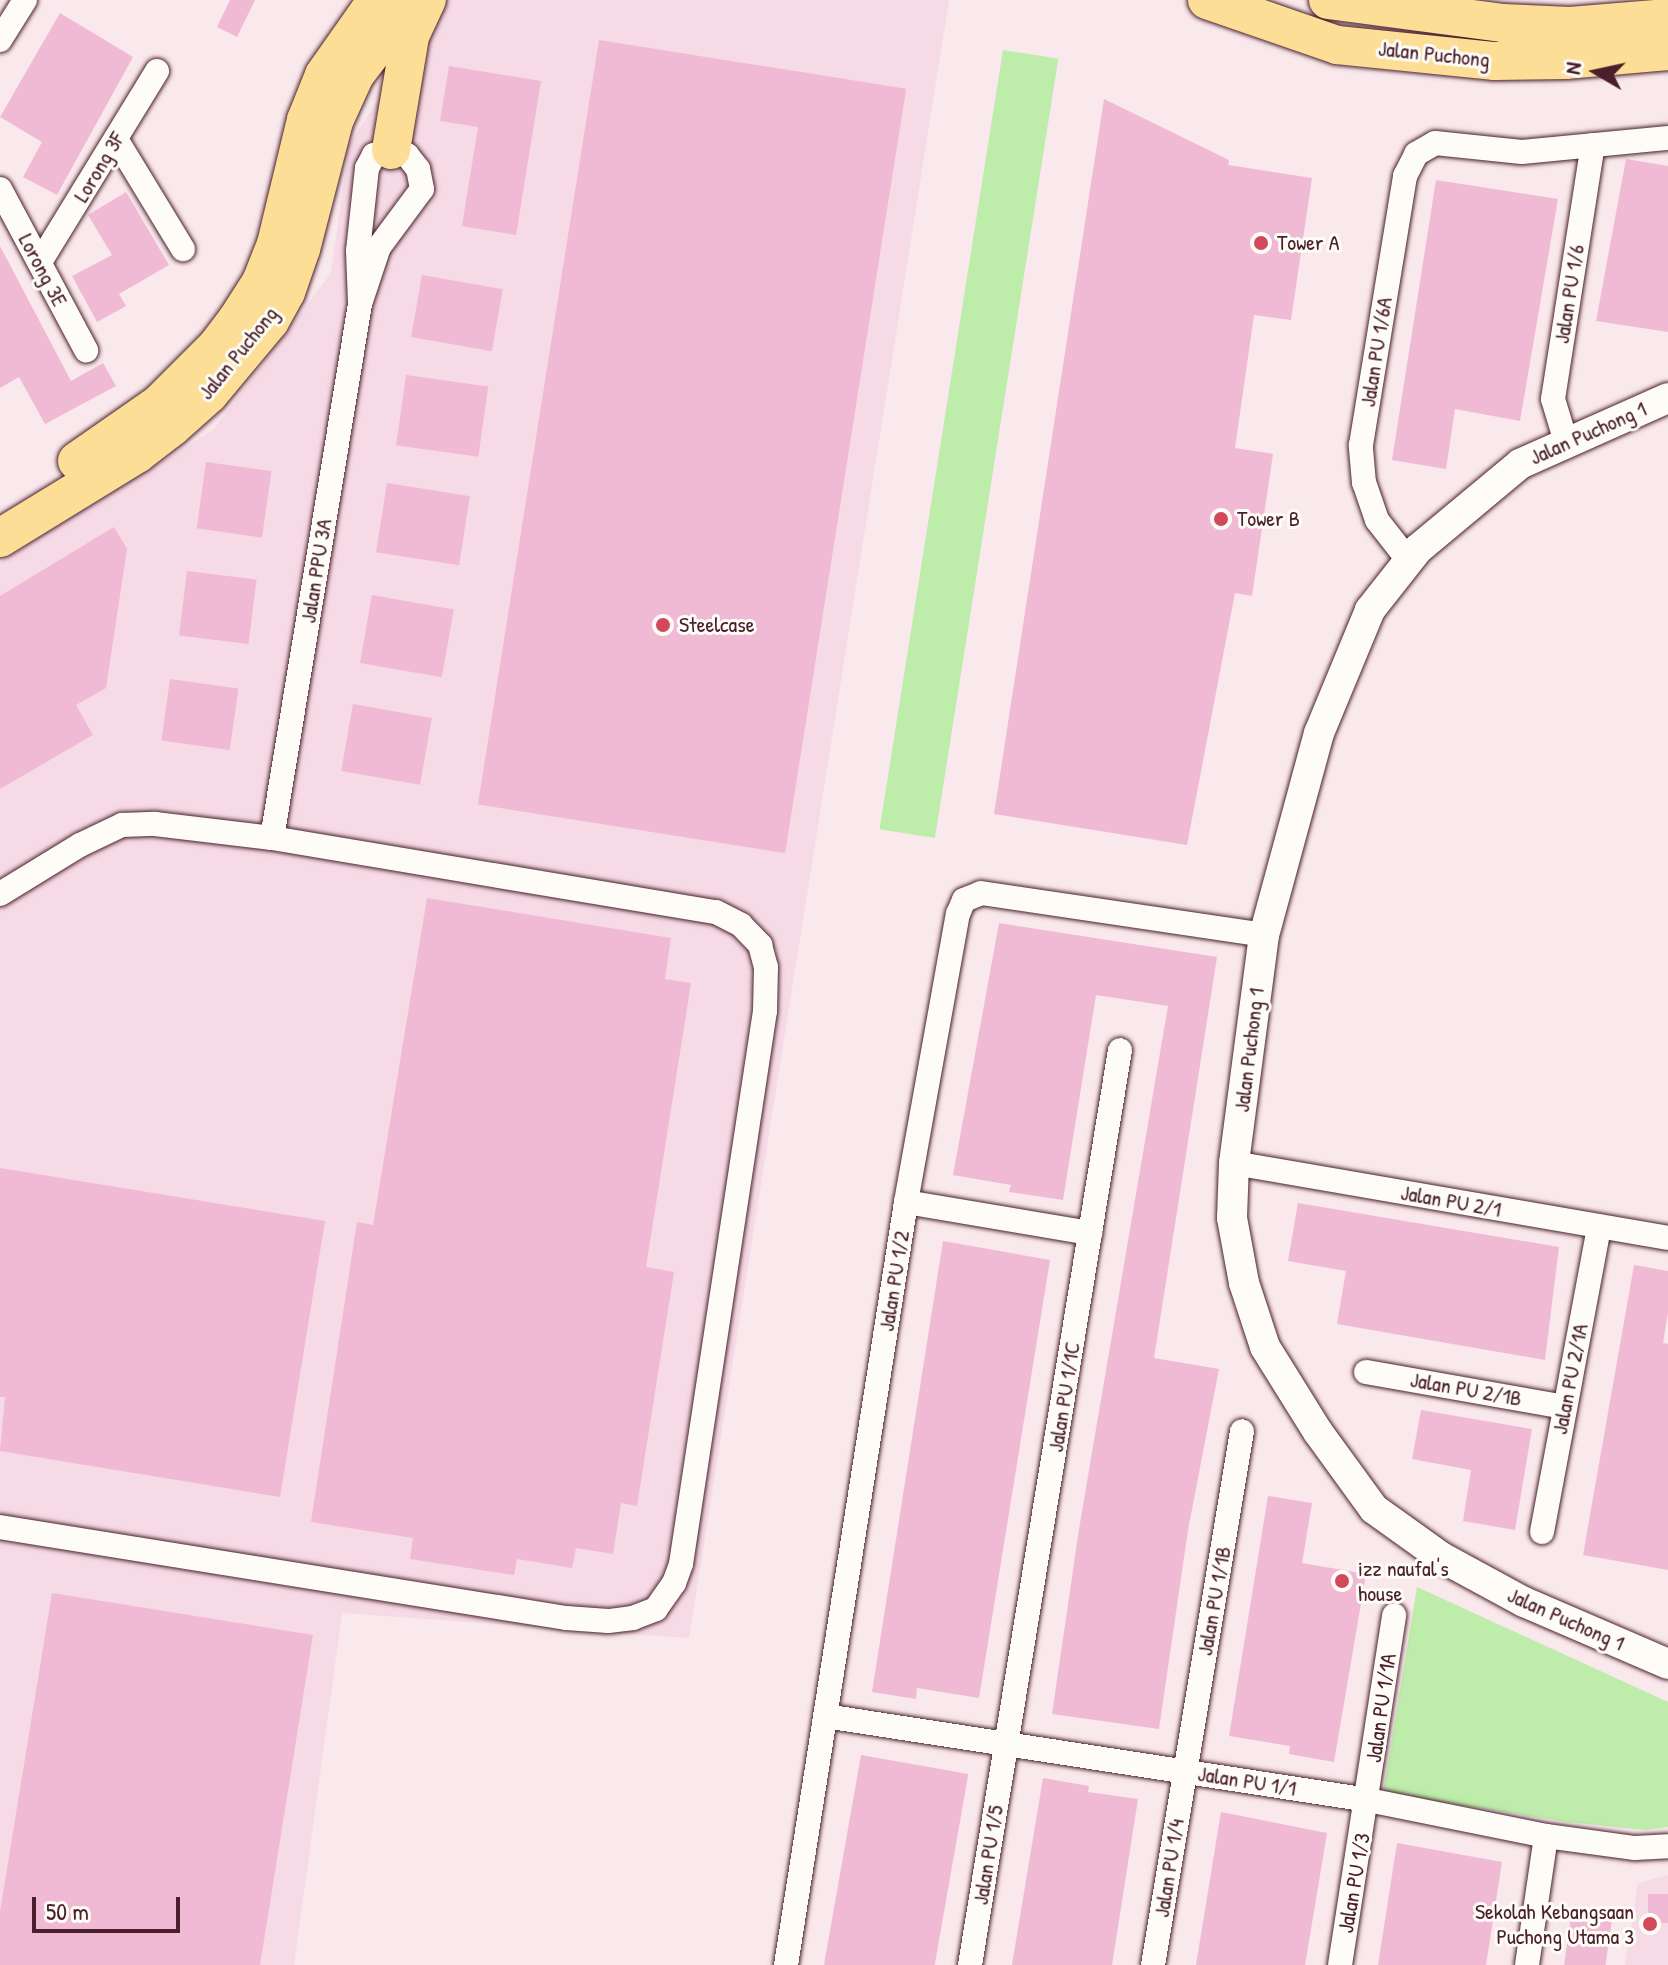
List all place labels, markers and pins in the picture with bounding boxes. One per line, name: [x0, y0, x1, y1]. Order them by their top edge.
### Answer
place label: Tower A: [1277, 230, 1339, 256]
marker: Tower A: [1252, 234, 1270, 252]
place label: Tower B: [1237, 506, 1300, 532]
marker: Tower B: [1212, 510, 1230, 528]
place label: Steelcase: [679, 612, 754, 638]
marker: Steelcase: [654, 616, 672, 634]
place label: izz naufal's house: [1358, 1555, 1449, 1606]
marker: izz naufal's house: [1333, 1572, 1351, 1590]
place label: Sekolah Kebangsaan Puchong Utama 3: [1475, 1898, 1634, 1950]
marker: Sekolah Kebangsaan Puchong Utama 3: [1641, 1915, 1659, 1933]

